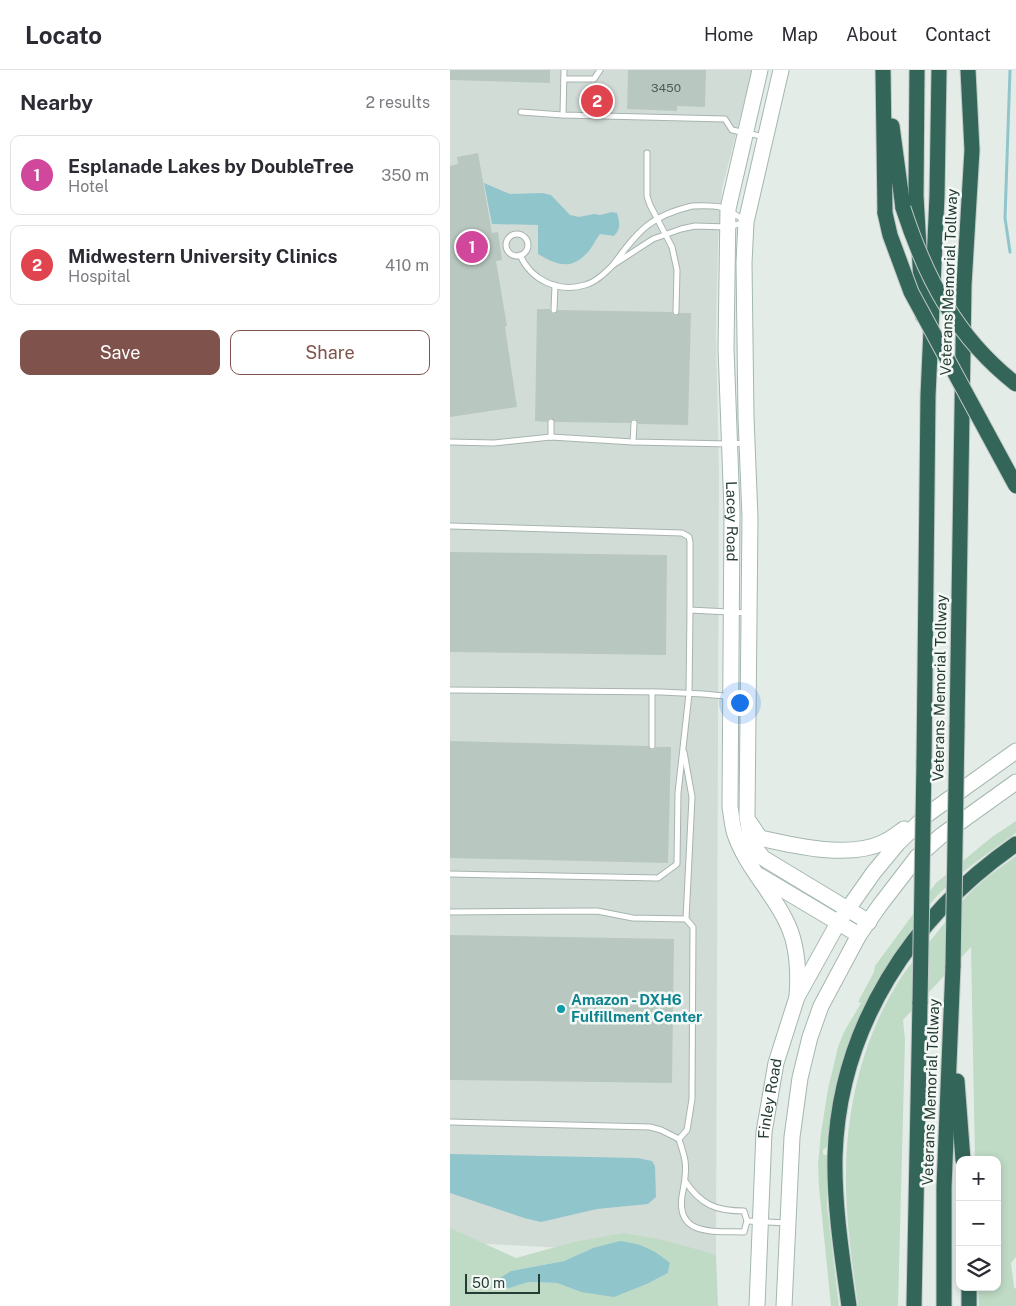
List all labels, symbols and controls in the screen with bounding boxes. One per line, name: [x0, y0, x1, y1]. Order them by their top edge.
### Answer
text: Locato: [25, 21, 102, 49]
text: Home: [704, 24, 754, 45]
text: Map: [782, 24, 818, 45]
text: About: [846, 24, 897, 45]
text: Contact: [925, 24, 991, 45]
house number: 3450: [651, 81, 681, 95]
pin: 2: [581, 82, 613, 120]
text: Nearby: [20, 90, 93, 115]
text: 2 results: [365, 93, 430, 112]
text: Esplanade Lakes by DoubleTree: [68, 155, 354, 177]
text: 1: [34, 166, 40, 185]
text: 350 m: [381, 166, 429, 185]
text: Hotel: [68, 177, 109, 196]
street label: Veterans Memorial Tollway: [937, 188, 960, 376]
pin: 1: [456, 228, 488, 266]
text: Midwestern University Clinics: [68, 245, 338, 267]
text: 2: [32, 256, 42, 275]
text: 410 m: [385, 256, 429, 275]
text: Hospital: [68, 267, 131, 286]
button: Save: [20, 330, 220, 375]
button: Share: [230, 330, 430, 375]
street label: Lacey Road: [723, 481, 741, 562]
street label: Veterans Memorial Tollway: [929, 594, 950, 782]
your location: [727, 690, 753, 716]
place label: Amazon - DXH6 Fulfillment Center: [571, 991, 702, 1025]
street label: Veterans Memorial Tollway: [919, 998, 942, 1186]
marker: Amazon - DXH6 Fulfillment Center: [555, 1003, 567, 1015]
street label: Finley Road: [755, 1057, 785, 1139]
map controls: [956, 1156, 1001, 1291]
button: +: [956, 1156, 1001, 1201]
button: −: [956, 1201, 1001, 1246]
button: layers: [956, 1246, 1001, 1291]
scale bar: [465, 1271, 540, 1294]
text: 50 m: [472, 1275, 505, 1291]

